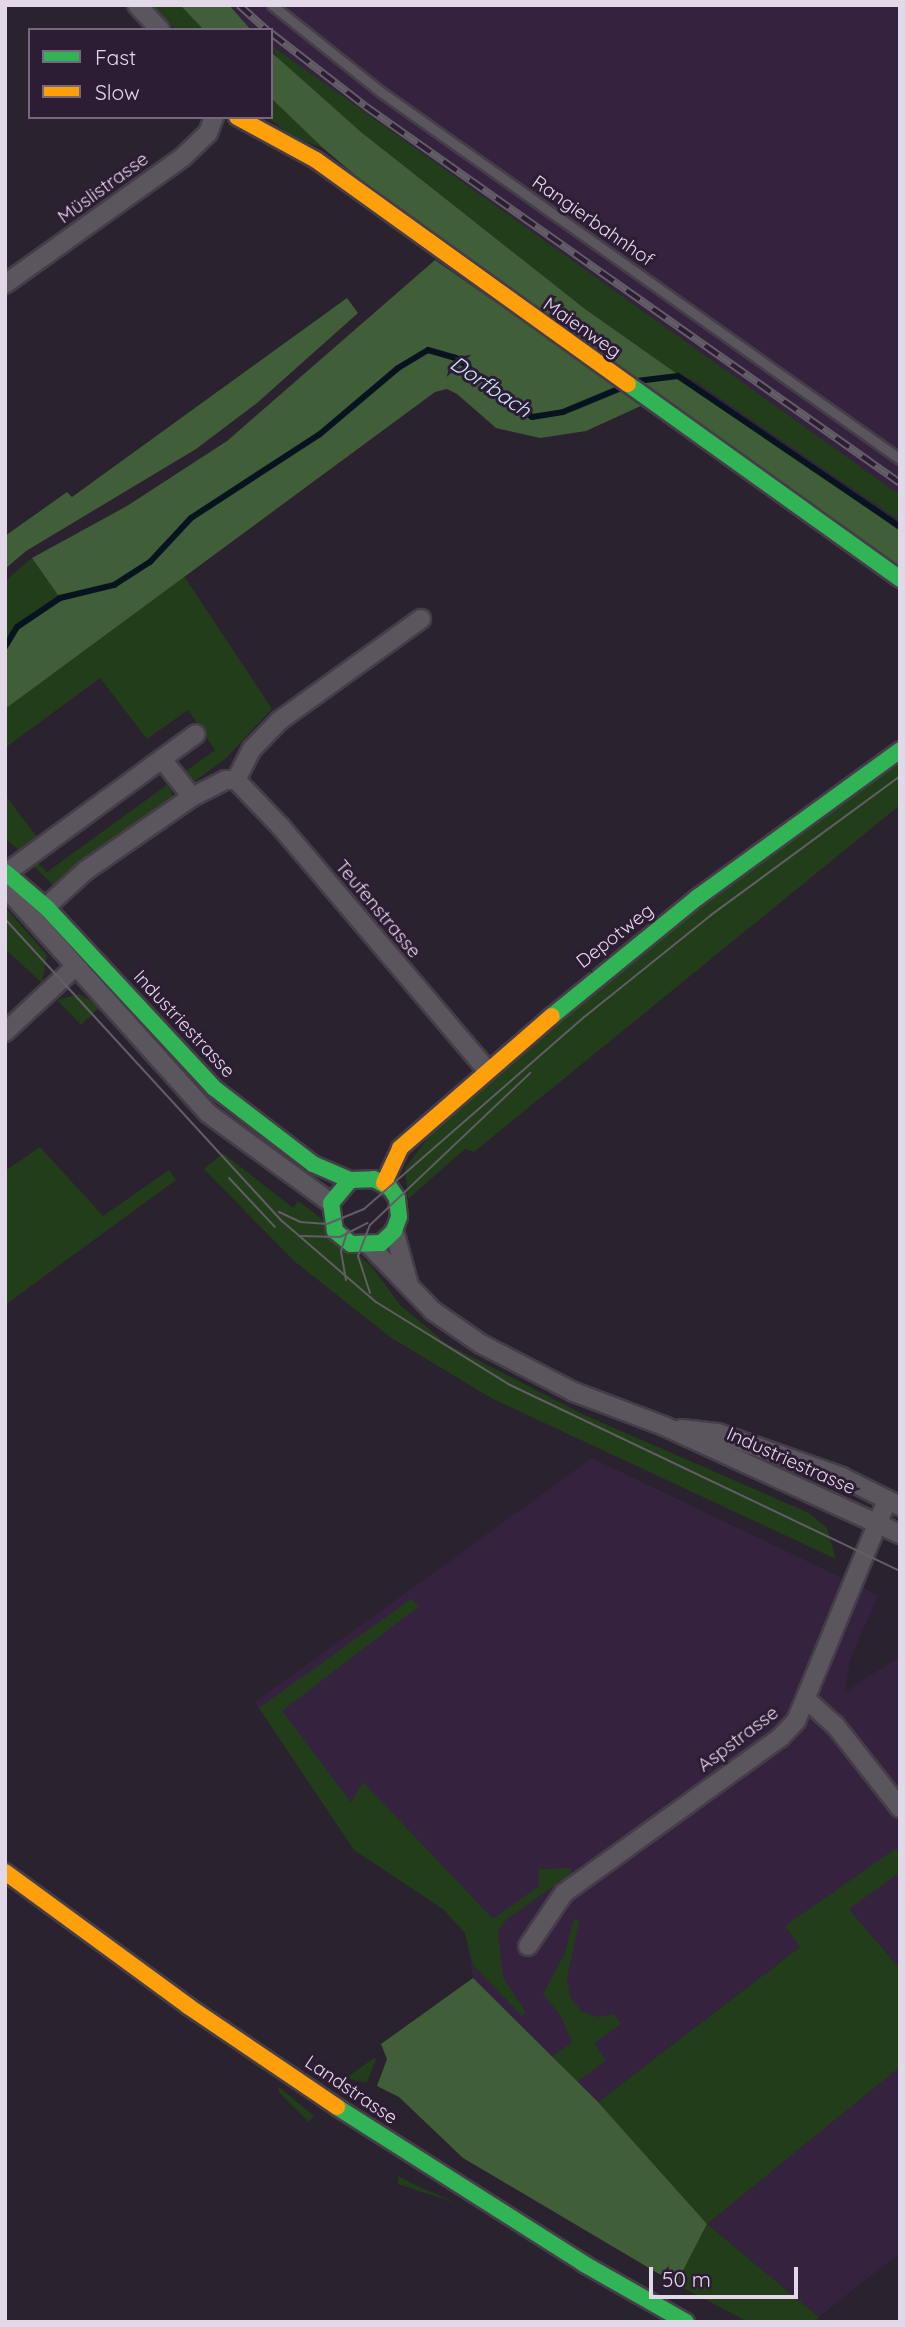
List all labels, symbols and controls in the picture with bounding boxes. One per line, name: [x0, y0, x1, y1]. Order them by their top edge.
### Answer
legend: [28, 28, 273, 119]
text: Fast: [95, 44, 136, 70]
text: Slow: [95, 79, 140, 105]
street label: Müslistrasse: [53, 148, 153, 228]
street label: Rangierbahnhof: [528, 171, 658, 271]
street label: Maienweg: [539, 293, 625, 363]
water label: Dorfbach: [446, 350, 536, 422]
street label: Teufenstrasse: [330, 855, 426, 963]
street label: Depotweg: [572, 899, 658, 973]
street label: Industriestrasse: [128, 966, 240, 1082]
street label: Industriestrasse: [723, 1422, 859, 1500]
street label: Aspstrasse: [693, 1701, 783, 1777]
street label: Landstrasse: [300, 2051, 402, 2129]
scale bar: [653, 2254, 802, 2298]
text: 50 m: [662, 2266, 711, 2292]

